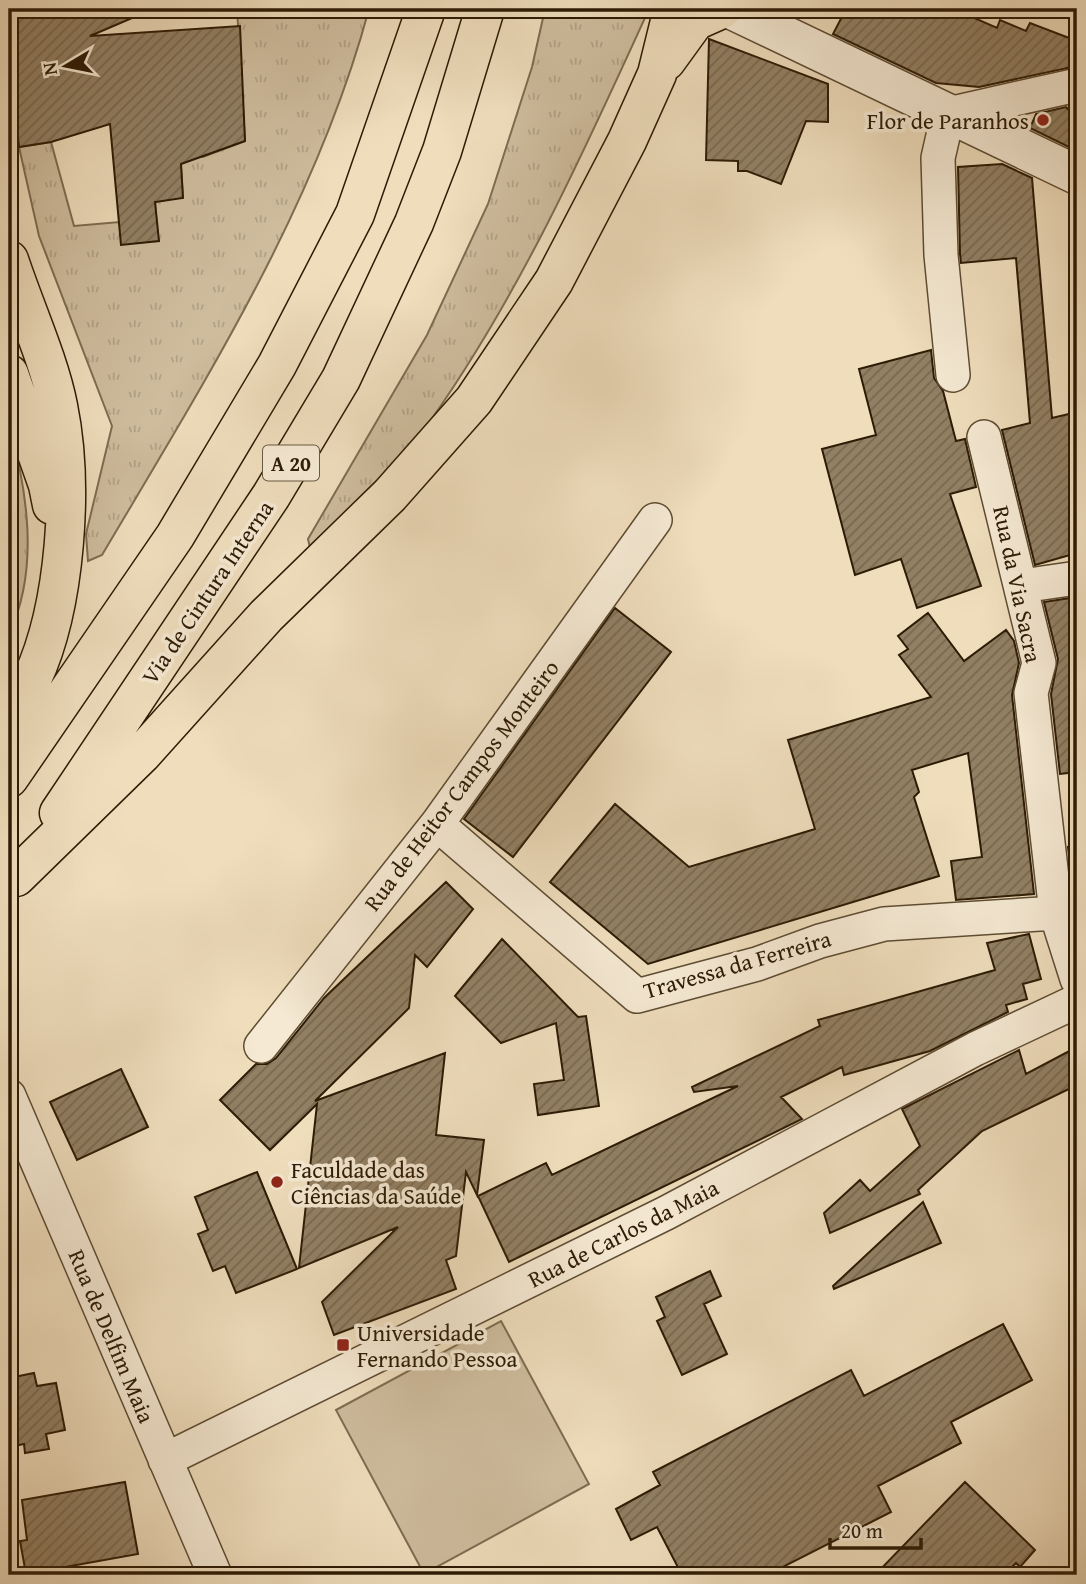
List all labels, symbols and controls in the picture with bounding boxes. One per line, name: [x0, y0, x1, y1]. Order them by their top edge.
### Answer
north arrow: [32, 32, 102, 102]
text: N: [34, 60, 64, 78]
place label: Flor de Paranhos: [867, 104, 1029, 137]
marker: Flor de Paranhos: [1035, 112, 1051, 128]
road number: A 20: [263, 446, 319, 480]
street label: Via de Cintura Interna: [133, 493, 281, 691]
street label: Rua da Via Sacra: [985, 502, 1051, 666]
street label: Rua de Heitor Campos Monteiro: [355, 653, 567, 917]
street label: Travessa da Ferreira: [639, 921, 835, 1007]
place label: Faculdade das Ciências da Saúde: [291, 1153, 461, 1212]
street label: Rua de Carlos da Maia: [522, 1171, 724, 1295]
marker: Faculdade das Ciências da Saúde: [269, 1174, 285, 1190]
street label: Rua de Delfim Maia: [61, 1244, 164, 1428]
place label: Universidade Fernando Pessoa: [357, 1316, 518, 1375]
marker: Universidade Fernando Pessoa: [335, 1337, 351, 1353]
scale bar: [830, 1507, 922, 1551]
text: 20 m: [841, 1515, 883, 1546]

